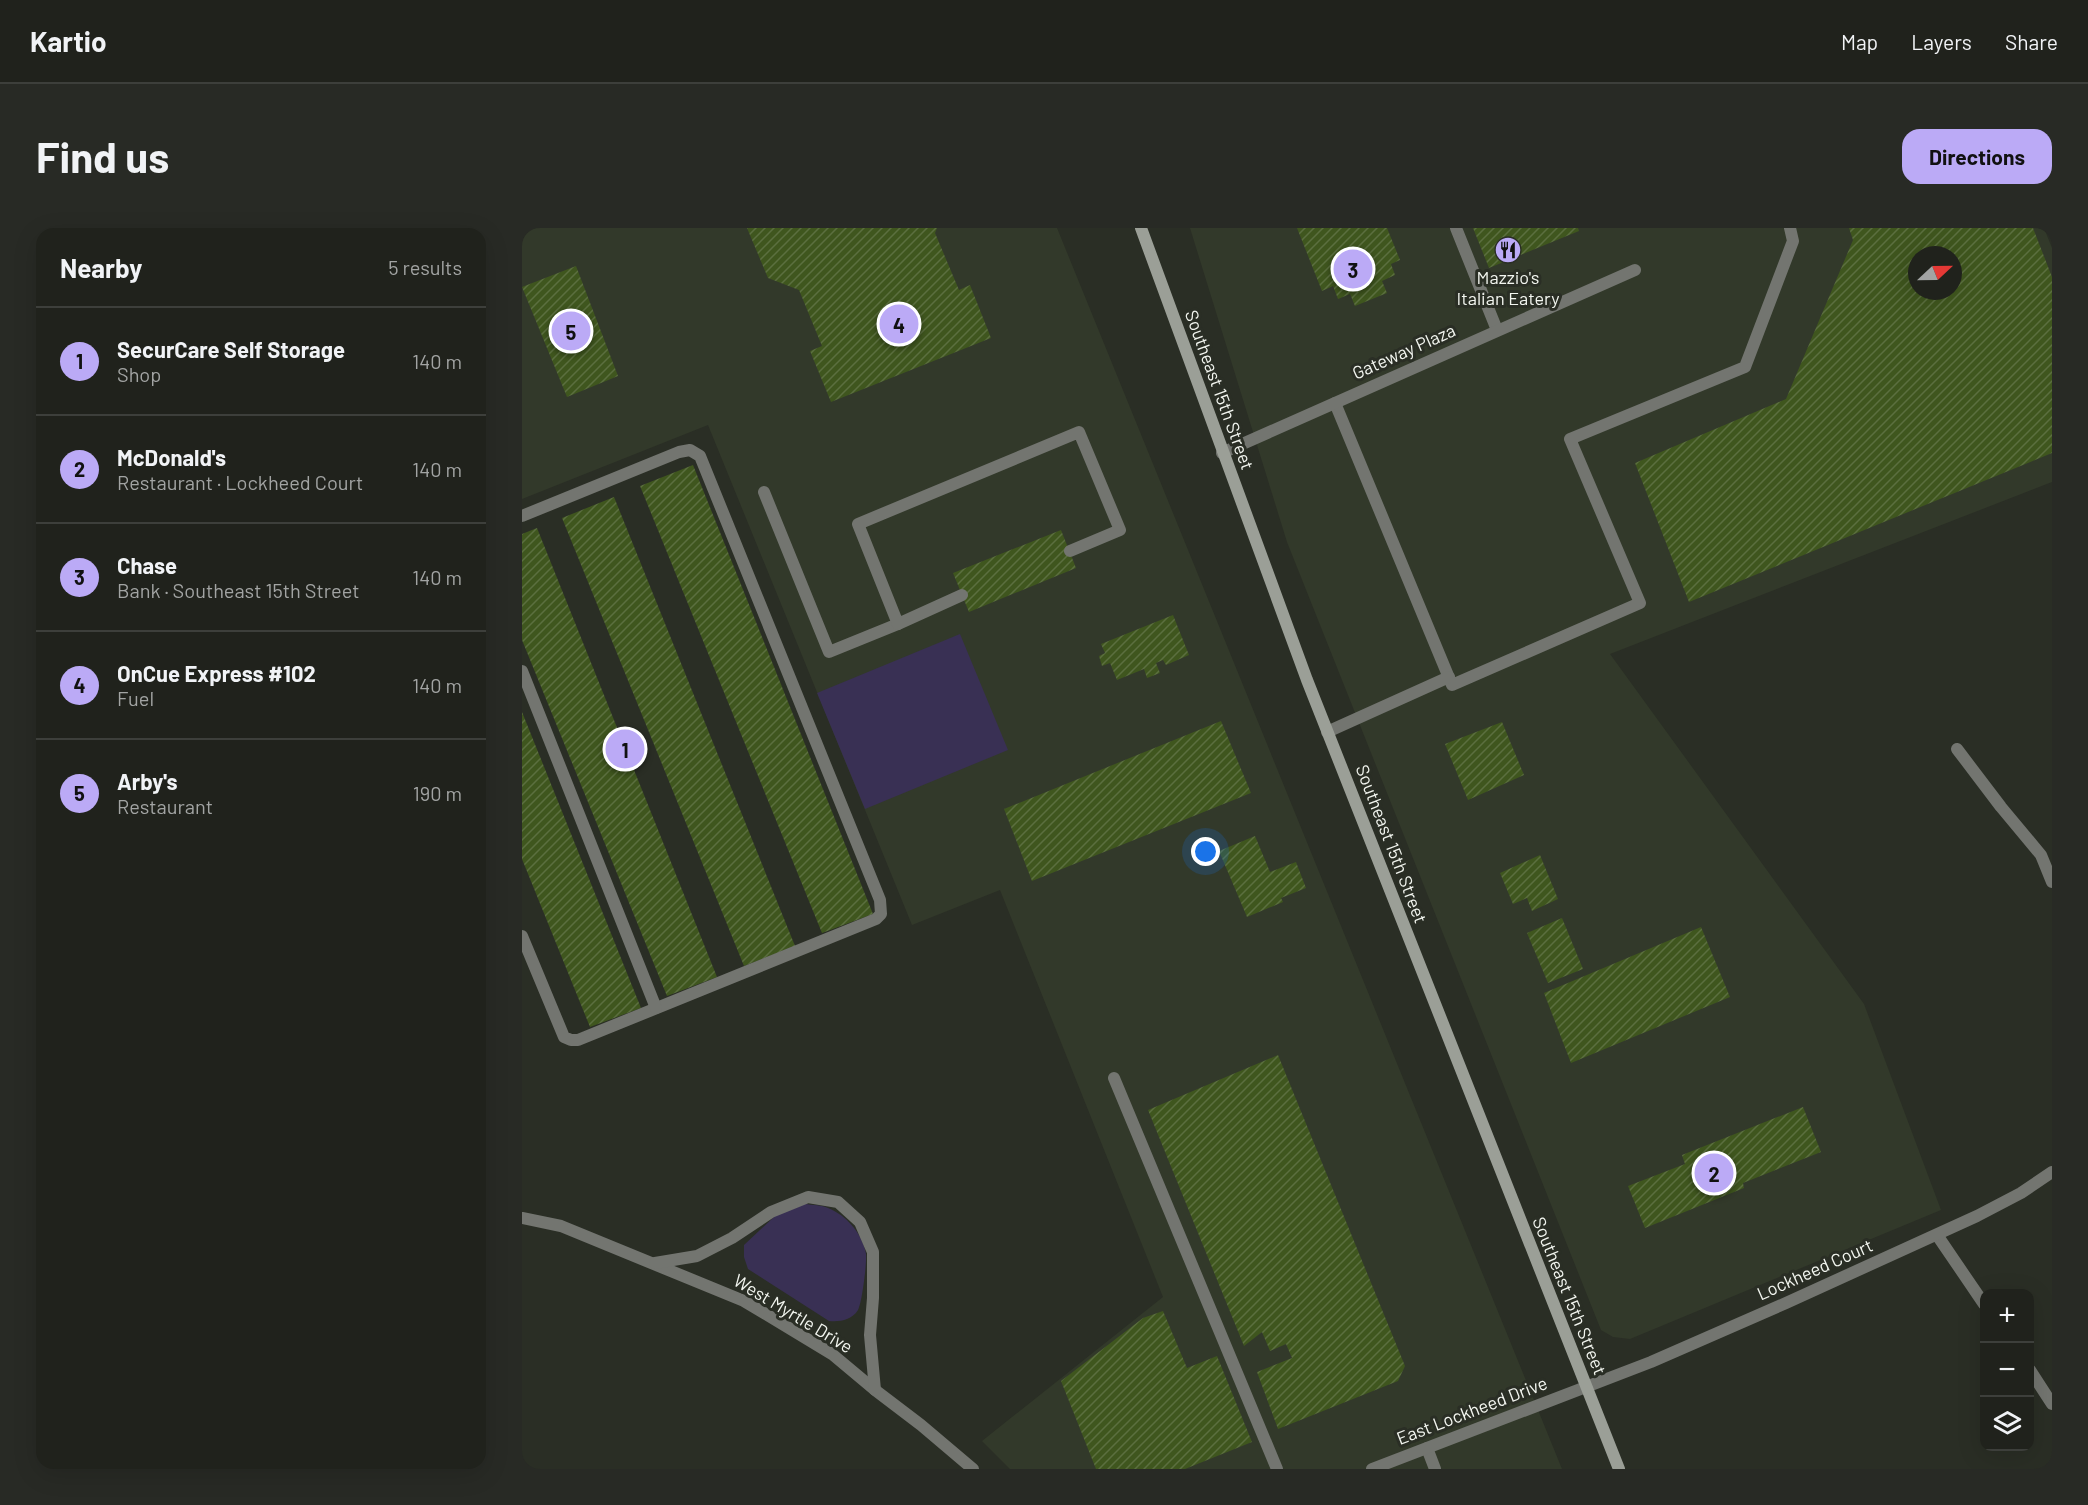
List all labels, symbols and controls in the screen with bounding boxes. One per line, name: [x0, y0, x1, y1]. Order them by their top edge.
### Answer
text: Kartio: [30, 24, 107, 58]
text: Map: [1841, 29, 1878, 54]
text: Layers: [1911, 29, 1972, 54]
text: Share: [2005, 29, 2058, 54]
button: Directions: [1902, 129, 2052, 184]
text: Find us: [36, 131, 169, 181]
restaurant icon: Mazzio's Italian Eatery: [1493, 235, 1523, 265]
pin: 3: [1334, 246, 1372, 291]
north arrow: [1908, 246, 1962, 300]
text: Nearby: [60, 252, 142, 283]
text: 5 results: [388, 255, 462, 279]
place label: Mazzio's Italian Eatery: [1457, 266, 1559, 309]
pin: 4: [880, 302, 919, 346]
street label: Southeast 15th Street: [1181, 307, 1259, 472]
pin: 5: [551, 308, 590, 354]
street label: Gateway Plaza: [1349, 319, 1459, 384]
text: SecurCare Self Storage: [117, 336, 345, 362]
text: 1: [76, 349, 83, 373]
text: 140 m: [412, 349, 462, 373]
text: Shop: [117, 362, 161, 386]
text: McDonald's: [117, 444, 226, 470]
text: 2: [74, 457, 85, 481]
text: 140 m: [412, 457, 462, 481]
text: Restaurant · Lockheed Court: [117, 470, 363, 494]
text: Chase: [117, 552, 177, 578]
text: 3: [74, 565, 85, 589]
text: 140 m: [412, 565, 462, 589]
text: Bank · Southeast 15th Street: [117, 578, 359, 602]
text: OnCue Express #102: [117, 660, 316, 686]
text: 4: [73, 673, 86, 697]
text: 140 m: [412, 673, 462, 697]
text: Fuel: [117, 686, 154, 710]
pin: 1: [606, 726, 644, 772]
street label: Southeast 15th Street: [1352, 761, 1432, 926]
text: Arby's: [117, 768, 177, 794]
text: 5: [74, 781, 85, 805]
text: 190 m: [413, 781, 462, 805]
text: Restaurant: [117, 794, 213, 818]
your location: [1191, 837, 1220, 866]
pin: 2: [1694, 1150, 1734, 1196]
street label: Southeast 15th Street: [1528, 1214, 1612, 1378]
street label: Lockheed Court: [1753, 1234, 1876, 1304]
street label: West Myrtle Drive: [730, 1269, 857, 1357]
map controls: [1980, 1289, 2034, 1451]
button: +: [1980, 1289, 2034, 1343]
button: −: [1980, 1343, 2034, 1397]
street label: East Lockheed Drive: [1393, 1371, 1550, 1449]
button: layers: [1980, 1397, 2034, 1451]

